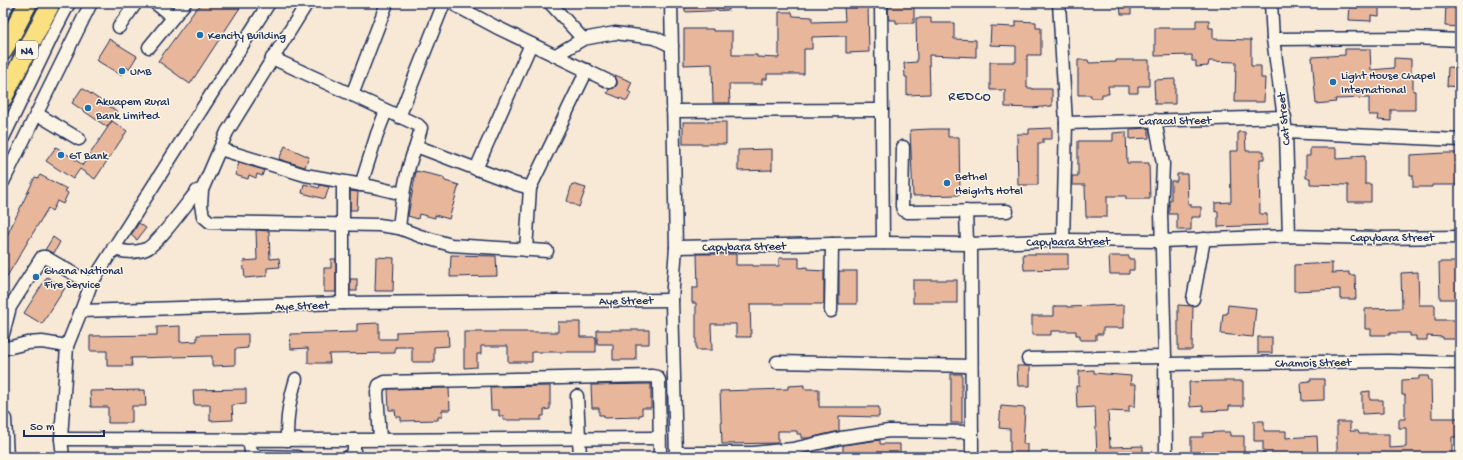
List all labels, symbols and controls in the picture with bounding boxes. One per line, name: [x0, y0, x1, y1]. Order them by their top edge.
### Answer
marker: Kencity Building: [195, 30, 205, 40]
place label: Kencity Building: [208, 30, 286, 44]
road number: N4: [16, 41, 38, 59]
marker: UMB: [117, 66, 127, 76]
place label: UMB: [130, 66, 152, 80]
place label: Light House Chapel International: [1341, 70, 1436, 98]
marker: Light House Chapel International: [1328, 77, 1338, 87]
district label: REDCO: [948, 90, 992, 105]
street label: Cat Street: [1275, 91, 1295, 146]
place label: Akuapem Rural Bank Limited: [95, 96, 170, 124]
marker: Akuapem Rural Bank Limited: [83, 103, 93, 113]
street label: Caracal Street: [1139, 114, 1212, 130]
marker: GT Bank: [56, 150, 66, 160]
place label: GT Bank: [69, 150, 110, 164]
place label: Bethel Heights Hotel: [954, 171, 1023, 199]
marker: Bethel Heights Hotel: [942, 178, 952, 188]
street label: Capybara Street: [1350, 232, 1435, 246]
street label: Capybara Street: [1026, 235, 1111, 251]
street label: Capybara Street: [702, 240, 787, 256]
place label: Ghana National Fire Service: [43, 265, 123, 293]
marker: Ghana National Fire Service: [31, 272, 41, 282]
street label: Aye Street: [599, 295, 654, 309]
street label: Aye Street: [275, 299, 330, 315]
street label: Chamois Street: [1275, 356, 1352, 372]
scale bar: [24, 412, 104, 438]
text: 50 m: [30, 421, 55, 435]

